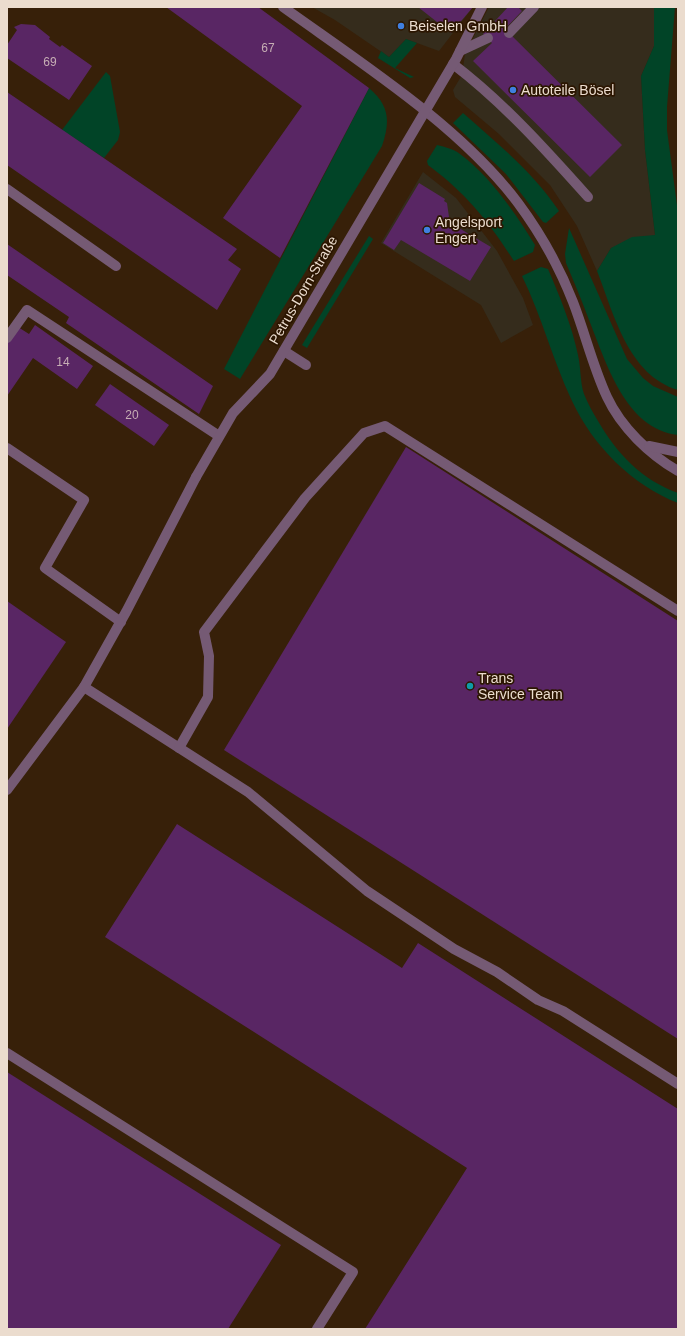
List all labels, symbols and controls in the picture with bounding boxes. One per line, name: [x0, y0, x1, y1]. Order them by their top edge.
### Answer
place label: Beiselen GmbH: [409, 18, 507, 34]
marker: Beiselen GmbH: [396, 21, 406, 31]
house number: 67: [261, 41, 275, 55]
house number: 69: [43, 55, 57, 69]
place label: Autoteile Bösel: [521, 82, 614, 98]
marker: Autoteile Bösel: [508, 85, 518, 95]
place label: Angelsport Engert: [435, 214, 502, 246]
marker: Angelsport Engert: [422, 225, 432, 235]
street label: Petrus-Dorn-Straße: [266, 233, 341, 347]
house number: 14: [56, 355, 70, 369]
house number: 20: [125, 408, 139, 422]
place label: Trans Service Team: [478, 670, 563, 702]
marker: Trans Service Team: [465, 681, 475, 691]

